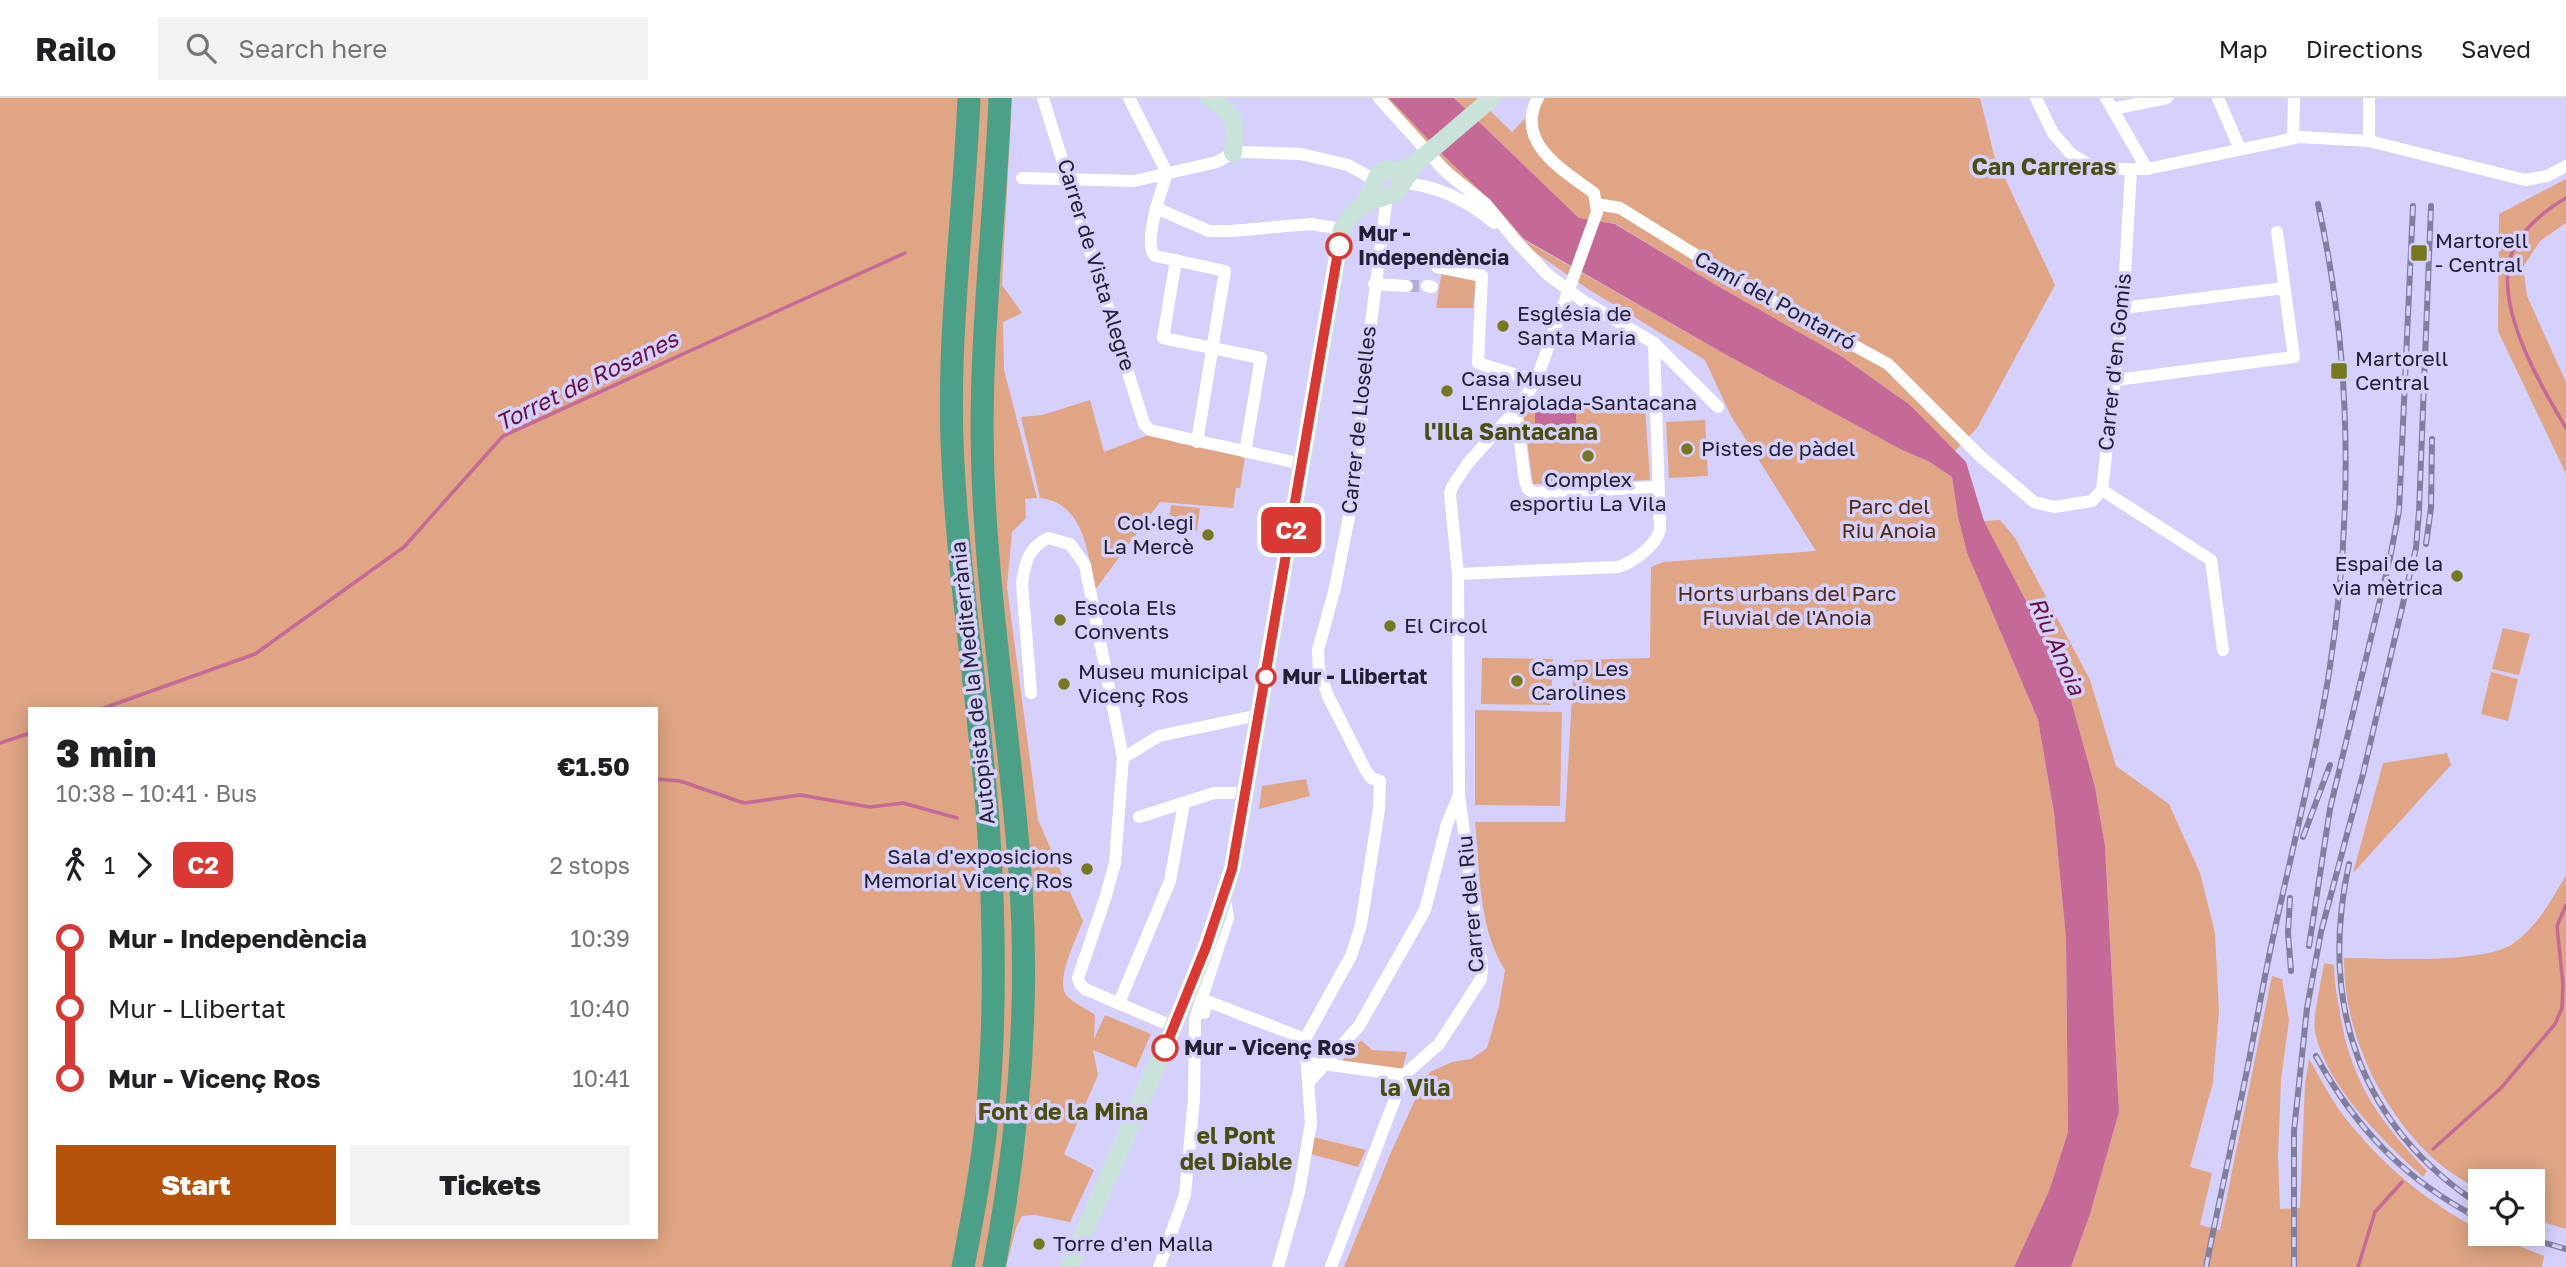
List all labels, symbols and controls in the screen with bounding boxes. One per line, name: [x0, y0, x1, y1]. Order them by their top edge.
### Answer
search box: [158, 17, 648, 80]
text: Railo: [35, 29, 116, 68]
icon: search: [182, 29, 220, 67]
text: Search here: [238, 33, 387, 64]
text: Map: [2219, 34, 2268, 63]
text: Directions: [2306, 34, 2423, 63]
text: Saved: [2461, 34, 2531, 63]
district label: Can Carreras: [1971, 152, 2117, 180]
street label: Carrer de Vista Alegre: [1052, 156, 1142, 374]
place label: Mur - Independència: [1358, 220, 1509, 270]
place label: Martorell - Central: [2435, 227, 2528, 277]
marker: Mur - Independència: [1326, 233, 1352, 259]
marker: Martorell - Central: [2409, 243, 2429, 263]
street label: Camí del Pontarró: [1690, 245, 1861, 355]
street label: Carrer d'en Gomis: [2092, 272, 2136, 452]
place label: Església de Santa Maria: [1517, 300, 1636, 350]
marker: Església de Santa Maria: [1495, 318, 1511, 334]
water label: Torret de Rosanes: [491, 323, 683, 436]
street label: Carrer de Lloselles: [1335, 325, 1381, 515]
place label: Martorell Central: [2355, 345, 2448, 395]
marker: Martorell Central: [2329, 361, 2349, 381]
place label: Casa Museu L'Enrajolada-Santacana: [1461, 365, 1697, 415]
marker: Casa Museu L'Enrajolada-Santacana: [1439, 383, 1455, 399]
district label: l'Illa Santacana: [1424, 417, 1598, 445]
place label: Pistes de pàdel: [1701, 435, 1855, 461]
marker: Pistes de pàdel: [1679, 441, 1695, 457]
marker: Complex esportiu La Vila: [1580, 448, 1596, 464]
place label: Complex esportiu La Vila: [1510, 466, 1667, 516]
park label: Parc del Riu Anoia: [1842, 493, 1936, 543]
line badge: C2: [1260, 507, 1322, 553]
place label: Col·legi La Mercè: [1103, 509, 1194, 559]
text: C2: [1275, 515, 1307, 544]
marker: Col·legi La Mercè: [1200, 527, 1216, 543]
street label: Autopista de la Mediterrània: [944, 540, 1000, 826]
place label: Espai de la via mètrica: [2332, 550, 2443, 600]
marker: Espai de la via mètrica: [2449, 568, 2465, 584]
park label: Horts urbans del Parc Fluvial de l'Anoia: [1678, 580, 1896, 630]
water label: Riu Anoia: [2024, 592, 2092, 700]
place label: Escola Els Convents: [1074, 594, 1176, 644]
marker: Escola Els Convents: [1052, 612, 1068, 628]
place label: El Circol: [1404, 612, 1487, 638]
marker: El Circol: [1382, 618, 1398, 634]
place label: Camp Les Carolines: [1531, 655, 1629, 705]
place label: Museu municipal Vicenç Ros: [1078, 658, 1248, 708]
place label: Mur - Llibertat: [1282, 663, 1428, 689]
marker: Mur - Llibertat: [1256, 667, 1276, 687]
marker: Camp Les Carolines: [1509, 673, 1525, 689]
marker: Museu municipal Vicenç Ros: [1056, 676, 1072, 692]
text: 3 min: [56, 730, 156, 775]
text: €1.50: [557, 751, 630, 782]
text: 10:38 – 10:41 · Bus: [56, 779, 257, 807]
street label: Carrer del Riu: [1451, 834, 1489, 974]
place label: Sala d'exposicions Memorial Vicenç Ros: [863, 843, 1073, 893]
icon: walk: [56, 846, 94, 884]
icon: forward: [125, 846, 163, 884]
text: C2: [187, 850, 219, 879]
text: 1: [104, 851, 115, 879]
text: 2 stops: [549, 851, 630, 879]
marker: Sala d'exposicions Memorial Vicenç Ros: [1079, 861, 1095, 877]
text: Mur - Independència: [108, 923, 367, 954]
text: 10:39: [570, 924, 630, 952]
text: Mur - Llibertat: [108, 993, 286, 1024]
text: 10:40: [569, 994, 630, 1022]
place label: Mur - Vicenç Ros: [1184, 1034, 1356, 1060]
marker: Mur - Vicenç Ros: [1152, 1035, 1178, 1061]
text: Mur - Vicenç Ros: [108, 1063, 321, 1094]
text: 10:41: [573, 1064, 630, 1092]
district label: la Vila: [1380, 1073, 1450, 1101]
district label: Font de la Mina: [978, 1097, 1148, 1125]
district label: el Pont del Diable: [1180, 1121, 1292, 1175]
button: Start: [56, 1145, 336, 1225]
button: Tickets: [350, 1145, 630, 1225]
map controls: [2468, 1169, 2545, 1246]
button: locate: [2468, 1169, 2545, 1246]
place label: Torre d'en Malla: [1053, 1230, 1213, 1256]
marker: Torre d'en Malla: [1031, 1236, 1047, 1252]

